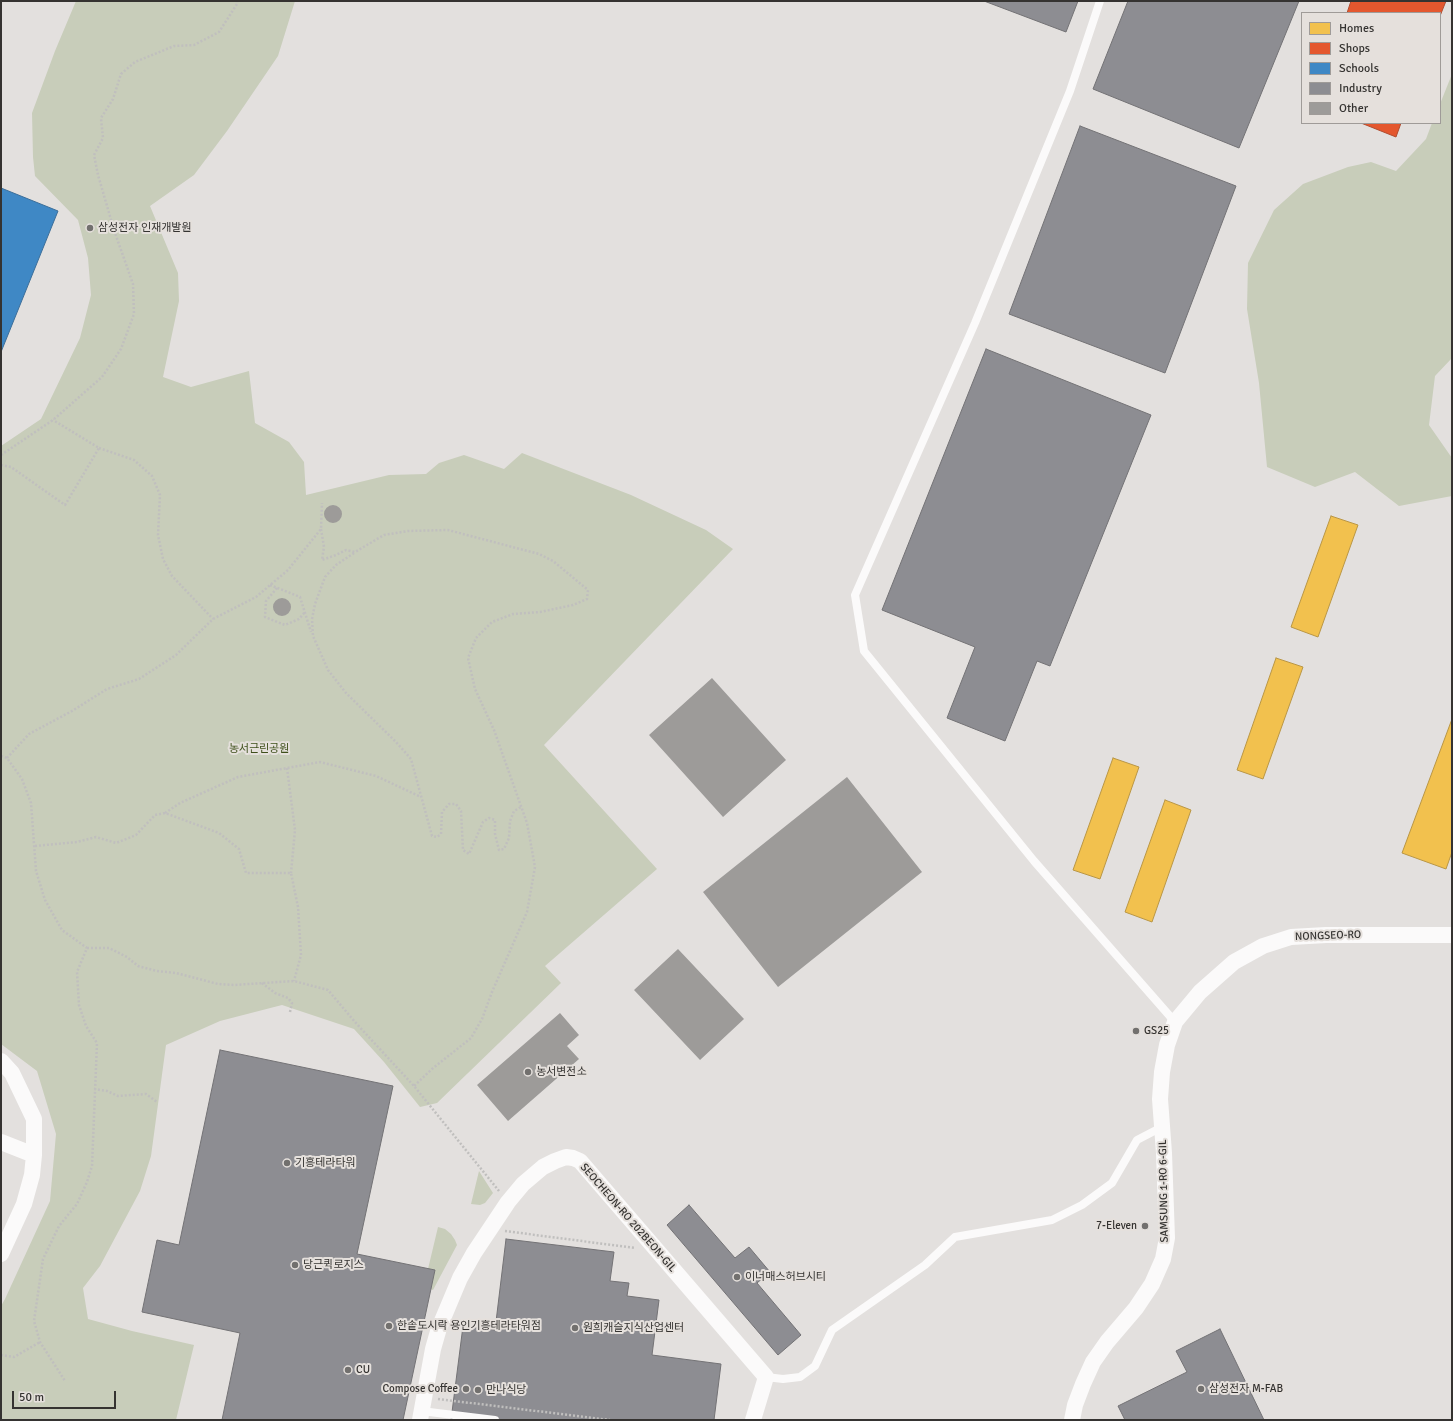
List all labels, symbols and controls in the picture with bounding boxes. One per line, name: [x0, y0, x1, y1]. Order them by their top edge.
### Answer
legend: [1301, 12, 1441, 124]
text: Homes: [1339, 21, 1374, 36]
text: Shops: [1339, 41, 1370, 56]
text: Schools: [1339, 61, 1379, 76]
text: Industry: [1339, 81, 1382, 96]
text: Other: [1339, 101, 1368, 116]
place label: 삼성전자 인재개발원: [98, 221, 191, 235]
marker: 삼성전자 인재개발원: [85, 223, 95, 233]
park label: 농서근린공원: [229, 742, 289, 756]
street label: NONGSEO-RO: [1295, 928, 1361, 944]
place label: GS25: [1144, 1024, 1169, 1038]
marker: GS25: [1131, 1026, 1141, 1036]
place label: 농서변전소: [536, 1065, 587, 1079]
marker: 농서변전소: [523, 1067, 533, 1077]
street label: SAMSUNG 1-RO 6-GIL: [1156, 1139, 1172, 1243]
place label: 기흥테라타워: [295, 1156, 356, 1170]
marker: 기흥테라타워: [282, 1158, 292, 1168]
street label: SEOCHEON-RO 202BEON-GIL: [577, 1161, 679, 1275]
place label: 7-Eleven: [1096, 1219, 1137, 1233]
marker: 7-Eleven: [1140, 1221, 1150, 1231]
place label: 당근퀵로지스: [303, 1258, 364, 1272]
marker: 당근퀵로지스: [290, 1260, 300, 1270]
place label: 이너매스허브시티: [745, 1270, 826, 1284]
marker: 이너매스허브시티: [732, 1272, 742, 1282]
place label: 한솥도시락 용인기흥테라타워점: [397, 1319, 541, 1333]
marker: 한솥도시락 용인기흥테라타워점: [384, 1321, 394, 1331]
place label: 원희캐슬지식산업센터: [583, 1321, 684, 1335]
marker: 원희캐슬지식산업센터: [570, 1323, 580, 1333]
place label: CU: [356, 1363, 370, 1377]
marker: CU: [343, 1365, 353, 1375]
place label: Compose Coffee: [383, 1382, 458, 1396]
place label: 삼성전자 M-FAB: [1209, 1382, 1283, 1396]
scale bar: [14, 1383, 118, 1409]
place label: 만나식당: [486, 1383, 526, 1397]
marker: Compose Coffee: [461, 1384, 471, 1394]
marker: 삼성전자 M-FAB: [1196, 1384, 1206, 1394]
marker: 만나식당: [473, 1385, 483, 1395]
text: 50 m: [19, 1390, 44, 1405]

